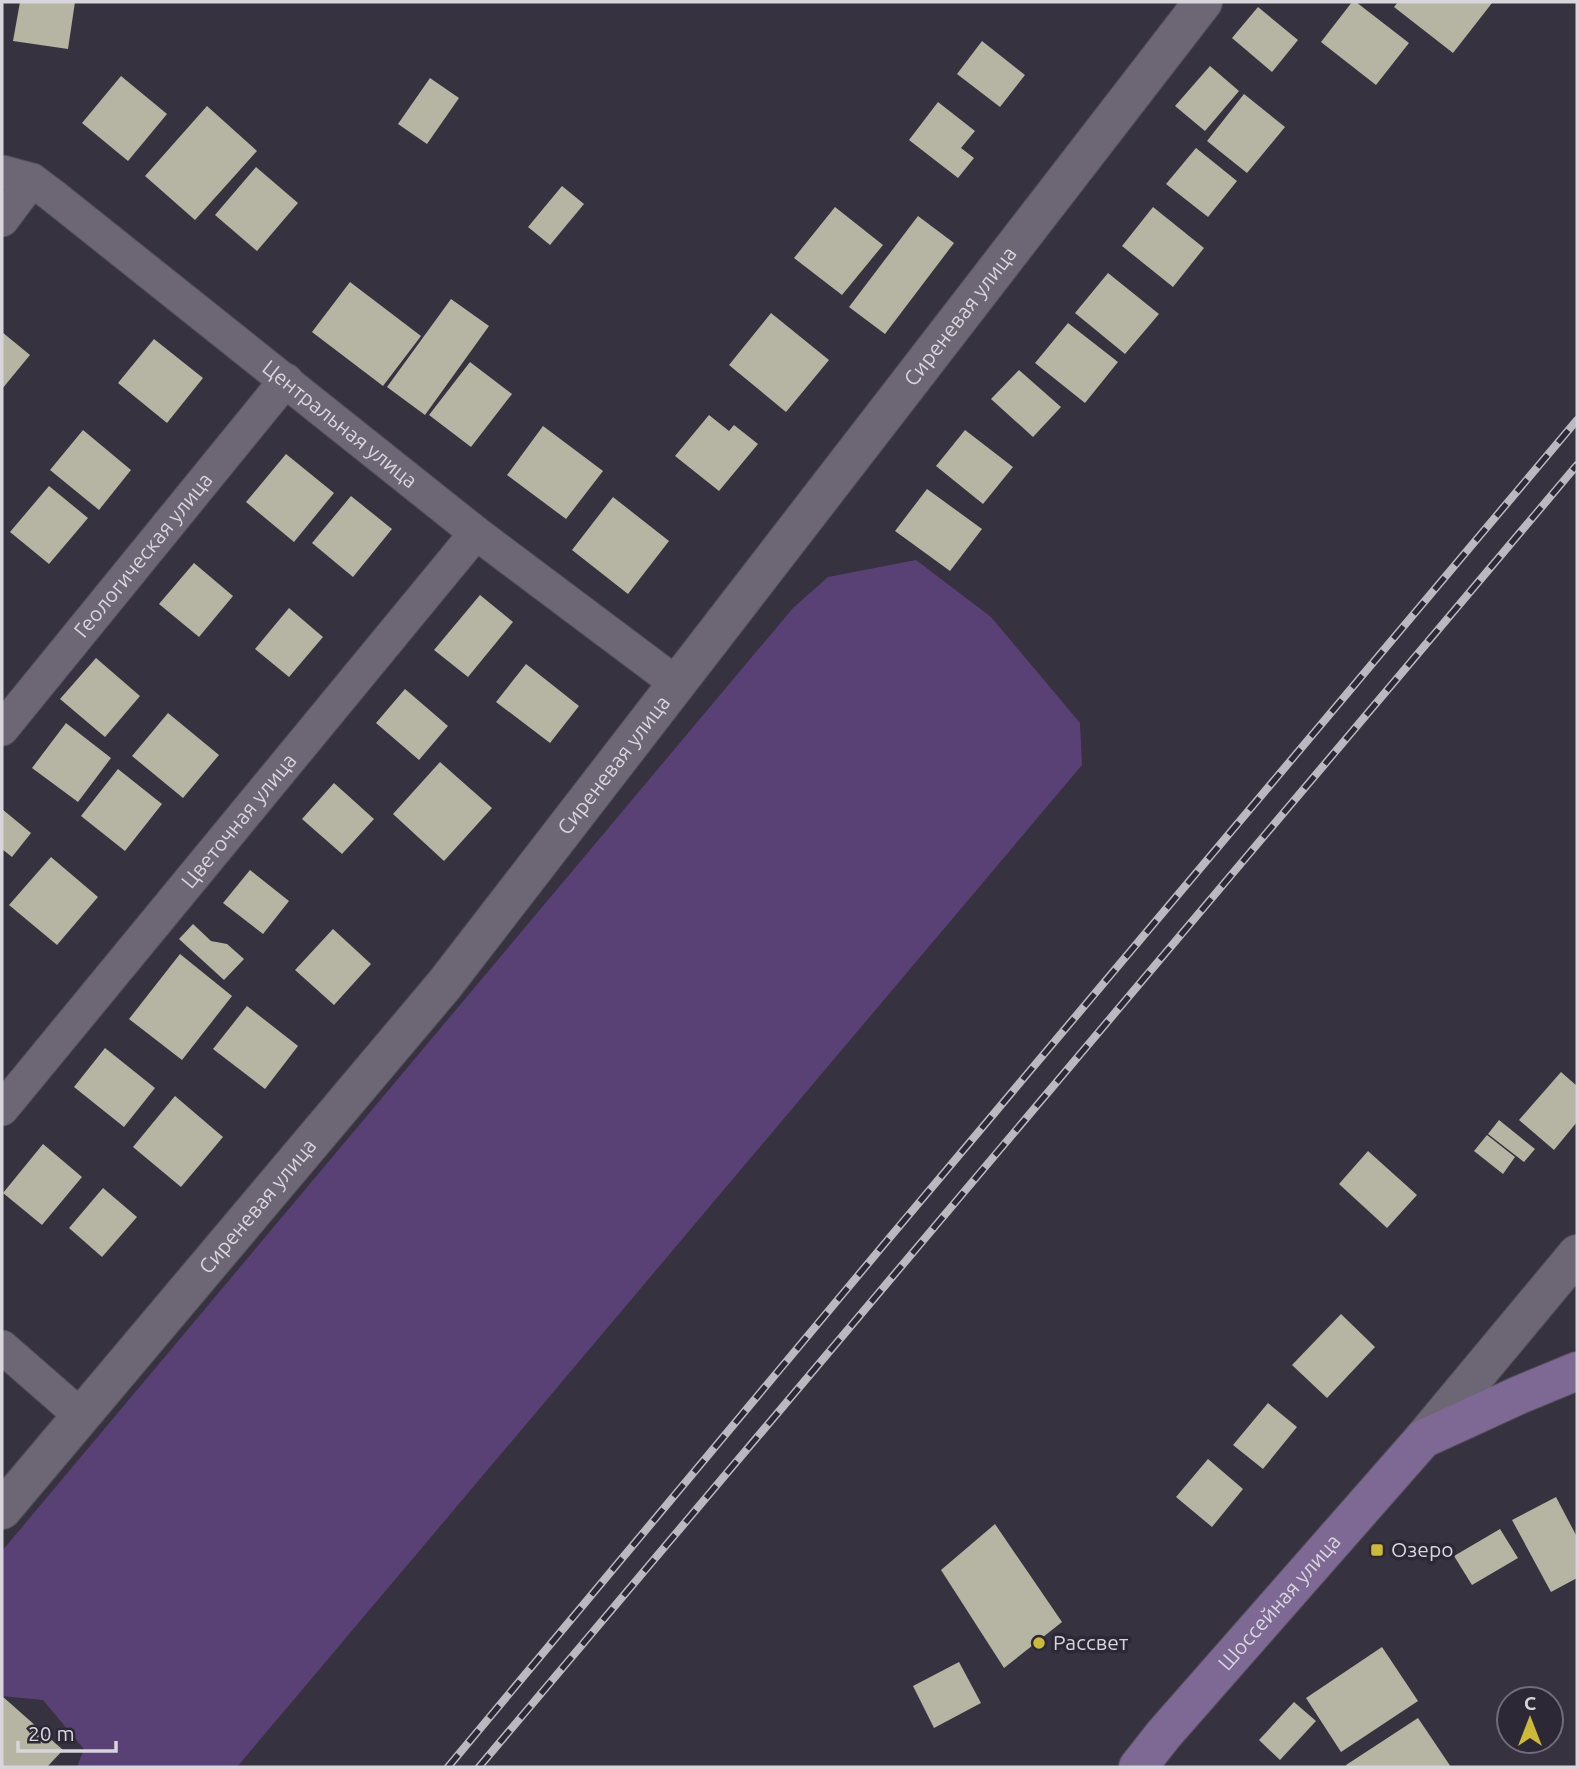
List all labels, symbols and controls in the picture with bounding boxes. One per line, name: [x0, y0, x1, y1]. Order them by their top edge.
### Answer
street label: Сиреневая улица: [898, 242, 1021, 390]
street label: Центральная улица: [258, 355, 422, 492]
street label: Геологическая улица: [68, 467, 217, 642]
street label: Сиреневая улица: [552, 690, 674, 839]
street label: Цветочная улица: [176, 748, 301, 893]
street label: Сиреневая улица: [193, 1133, 321, 1278]
street label: Шоссейная улица: [1213, 1529, 1345, 1675]
place label: Озеро: [1391, 1537, 1454, 1561]
marker: Озеро: [1369, 1542, 1385, 1558]
place label: Рассвет: [1053, 1630, 1129, 1654]
marker: Рассвет: [1031, 1635, 1047, 1651]
north arrow: [1495, 1685, 1565, 1755]
text: С: [1524, 1692, 1536, 1714]
scale bar: [18, 1710, 116, 1754]
text: 20 m: [28, 1721, 75, 1745]

